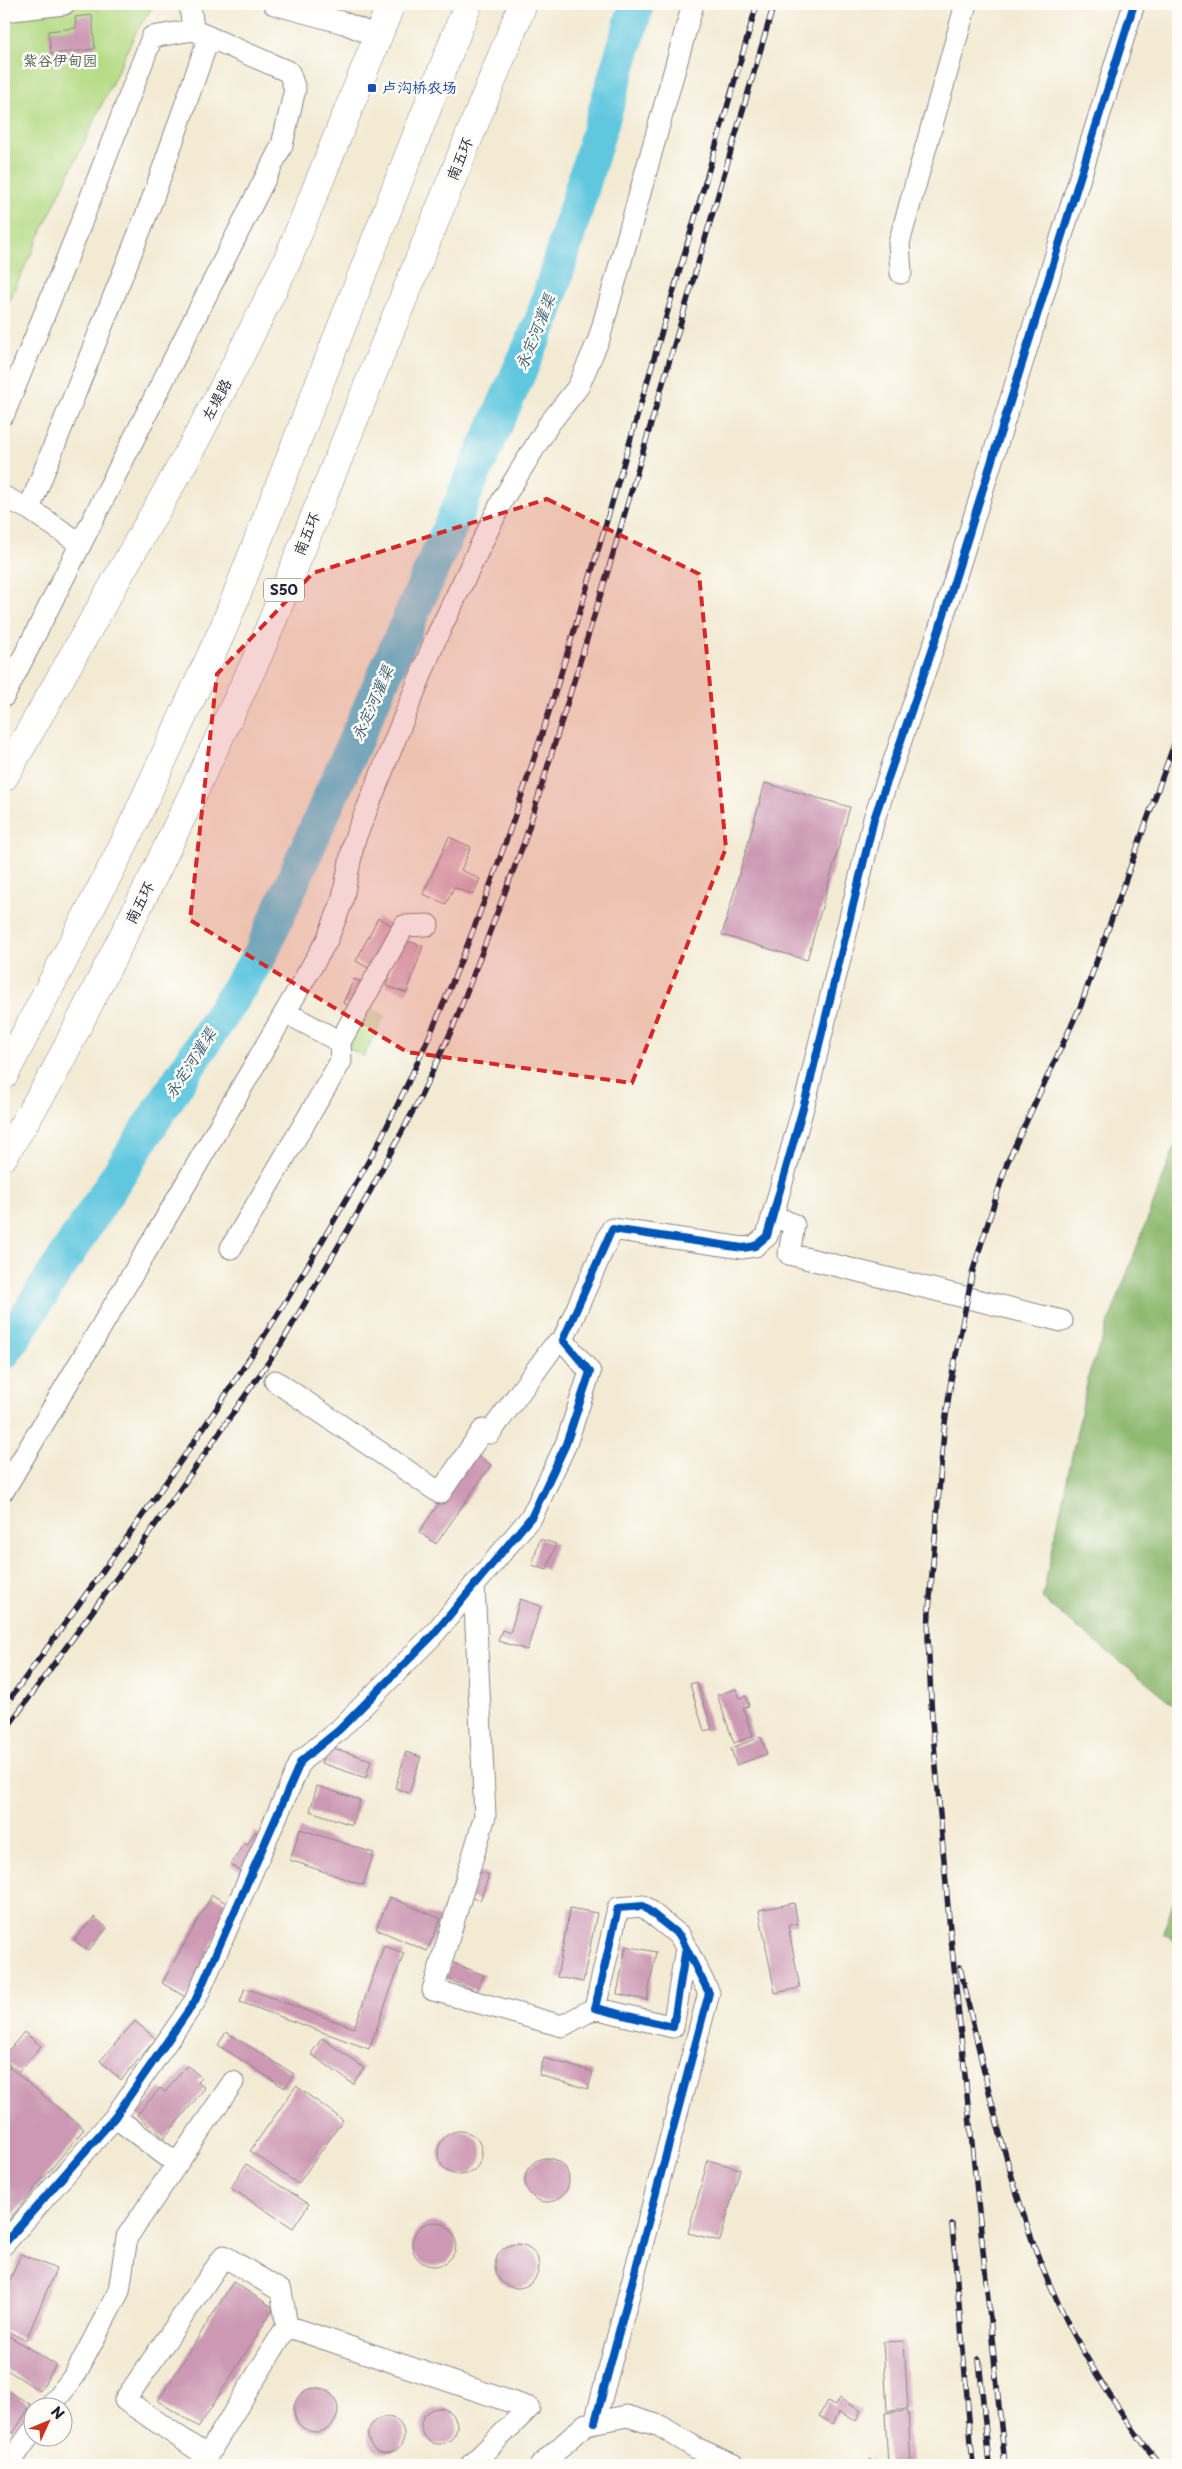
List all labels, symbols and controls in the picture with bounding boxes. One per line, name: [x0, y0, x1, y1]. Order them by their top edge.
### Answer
park label: 紫谷伊甸园: [22, 48, 98, 71]
place label: 卢沟桥农场: [382, 75, 457, 98]
marker: 卢沟桥农场: [366, 82, 378, 94]
street label: 南五环: [440, 133, 478, 184]
water label: 永定河灌渠: [508, 288, 561, 373]
street label: 左堤路: [195, 374, 236, 425]
street label: 南五环: [287, 508, 325, 559]
road number: S50: [264, 578, 304, 602]
water label: 永定河灌渠: [344, 659, 399, 744]
street label: 南五环: [118, 877, 159, 928]
water label: 永定河灌渠: [157, 1021, 222, 1103]
north arrow: [22, 2396, 72, 2446]
text: N: [46, 2401, 69, 2424]

